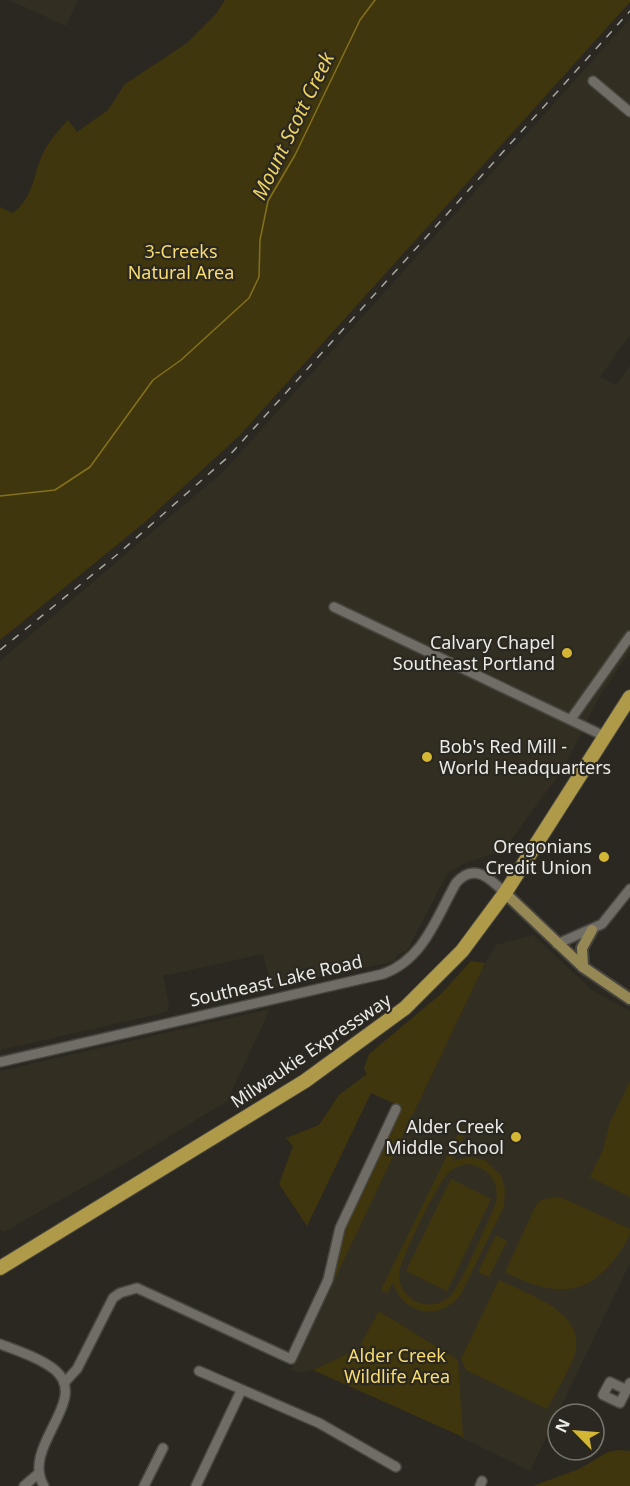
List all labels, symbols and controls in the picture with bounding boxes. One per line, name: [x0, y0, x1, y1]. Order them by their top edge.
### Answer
water label: Mount Scott Creek: [245, 46, 340, 204]
park label: 3-Creeks Natural Area: [128, 239, 234, 284]
place label: Calvary Chapel Southeast Portland: [393, 630, 555, 675]
marker: Calvary Chapel Southeast Portland: [560, 646, 574, 660]
place label: Bob's Red Mill - World Headquarters: [439, 734, 611, 779]
marker: Bob's Red Mill - World Headquarters: [420, 750, 434, 764]
place label: Oregonians Credit Union: [486, 834, 592, 879]
marker: Oregonians Credit Union: [597, 850, 611, 864]
street label: Southeast Lake Road: [187, 948, 365, 1012]
street label: Milwaukie Expressway: [226, 987, 396, 1113]
place label: Alder Creek Middle School: [385, 1114, 504, 1159]
marker: Alder Creek Middle School: [509, 1130, 523, 1144]
park label: Alder Creek Wildlife Area: [344, 1343, 450, 1388]
north arrow: [546, 1402, 606, 1462]
text: N: [550, 1415, 575, 1436]

